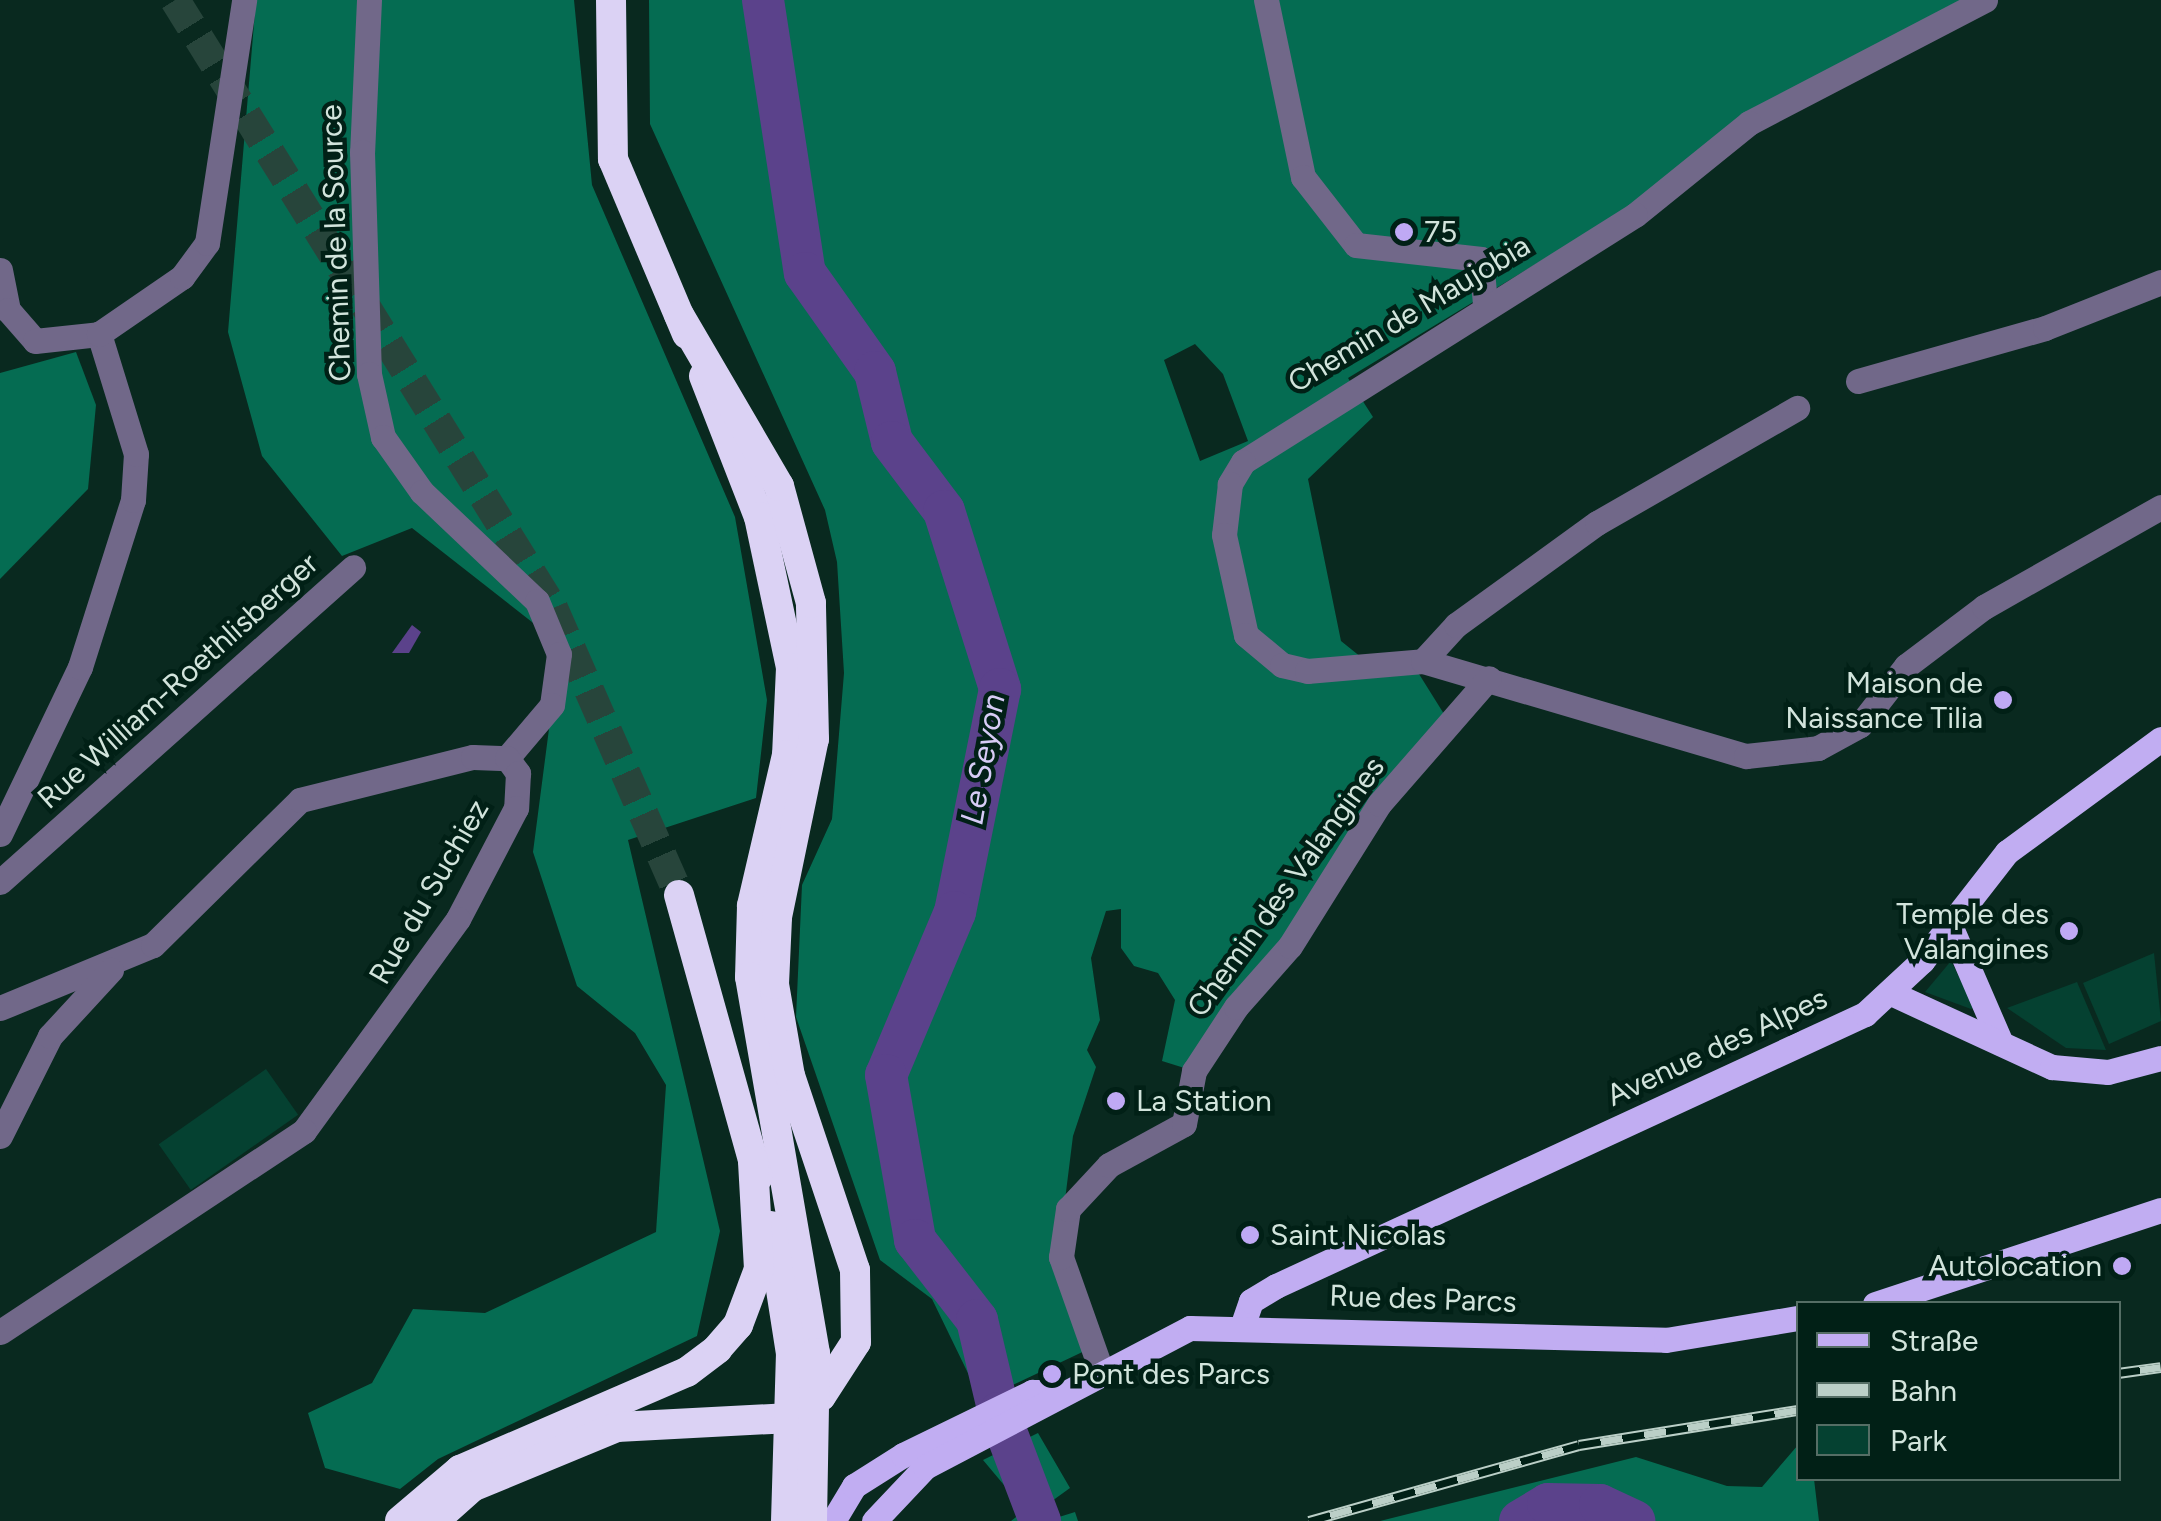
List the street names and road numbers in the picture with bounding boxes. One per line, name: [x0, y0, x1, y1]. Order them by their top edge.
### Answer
street label: Chemin de la Source: [313, 104, 359, 382]
street label: Chemin de Maujobia: [1282, 228, 1536, 400]
street label: Rue William-Roethlisberger: [30, 546, 326, 816]
street label: Chemin des Valangines: [1180, 750, 1392, 1024]
street label: Rue du Suchiez: [362, 793, 496, 991]
street label: Avenue des Alpes: [1601, 980, 1833, 1114]
street label: Rue des Parcs: [1329, 1278, 1517, 1320]

